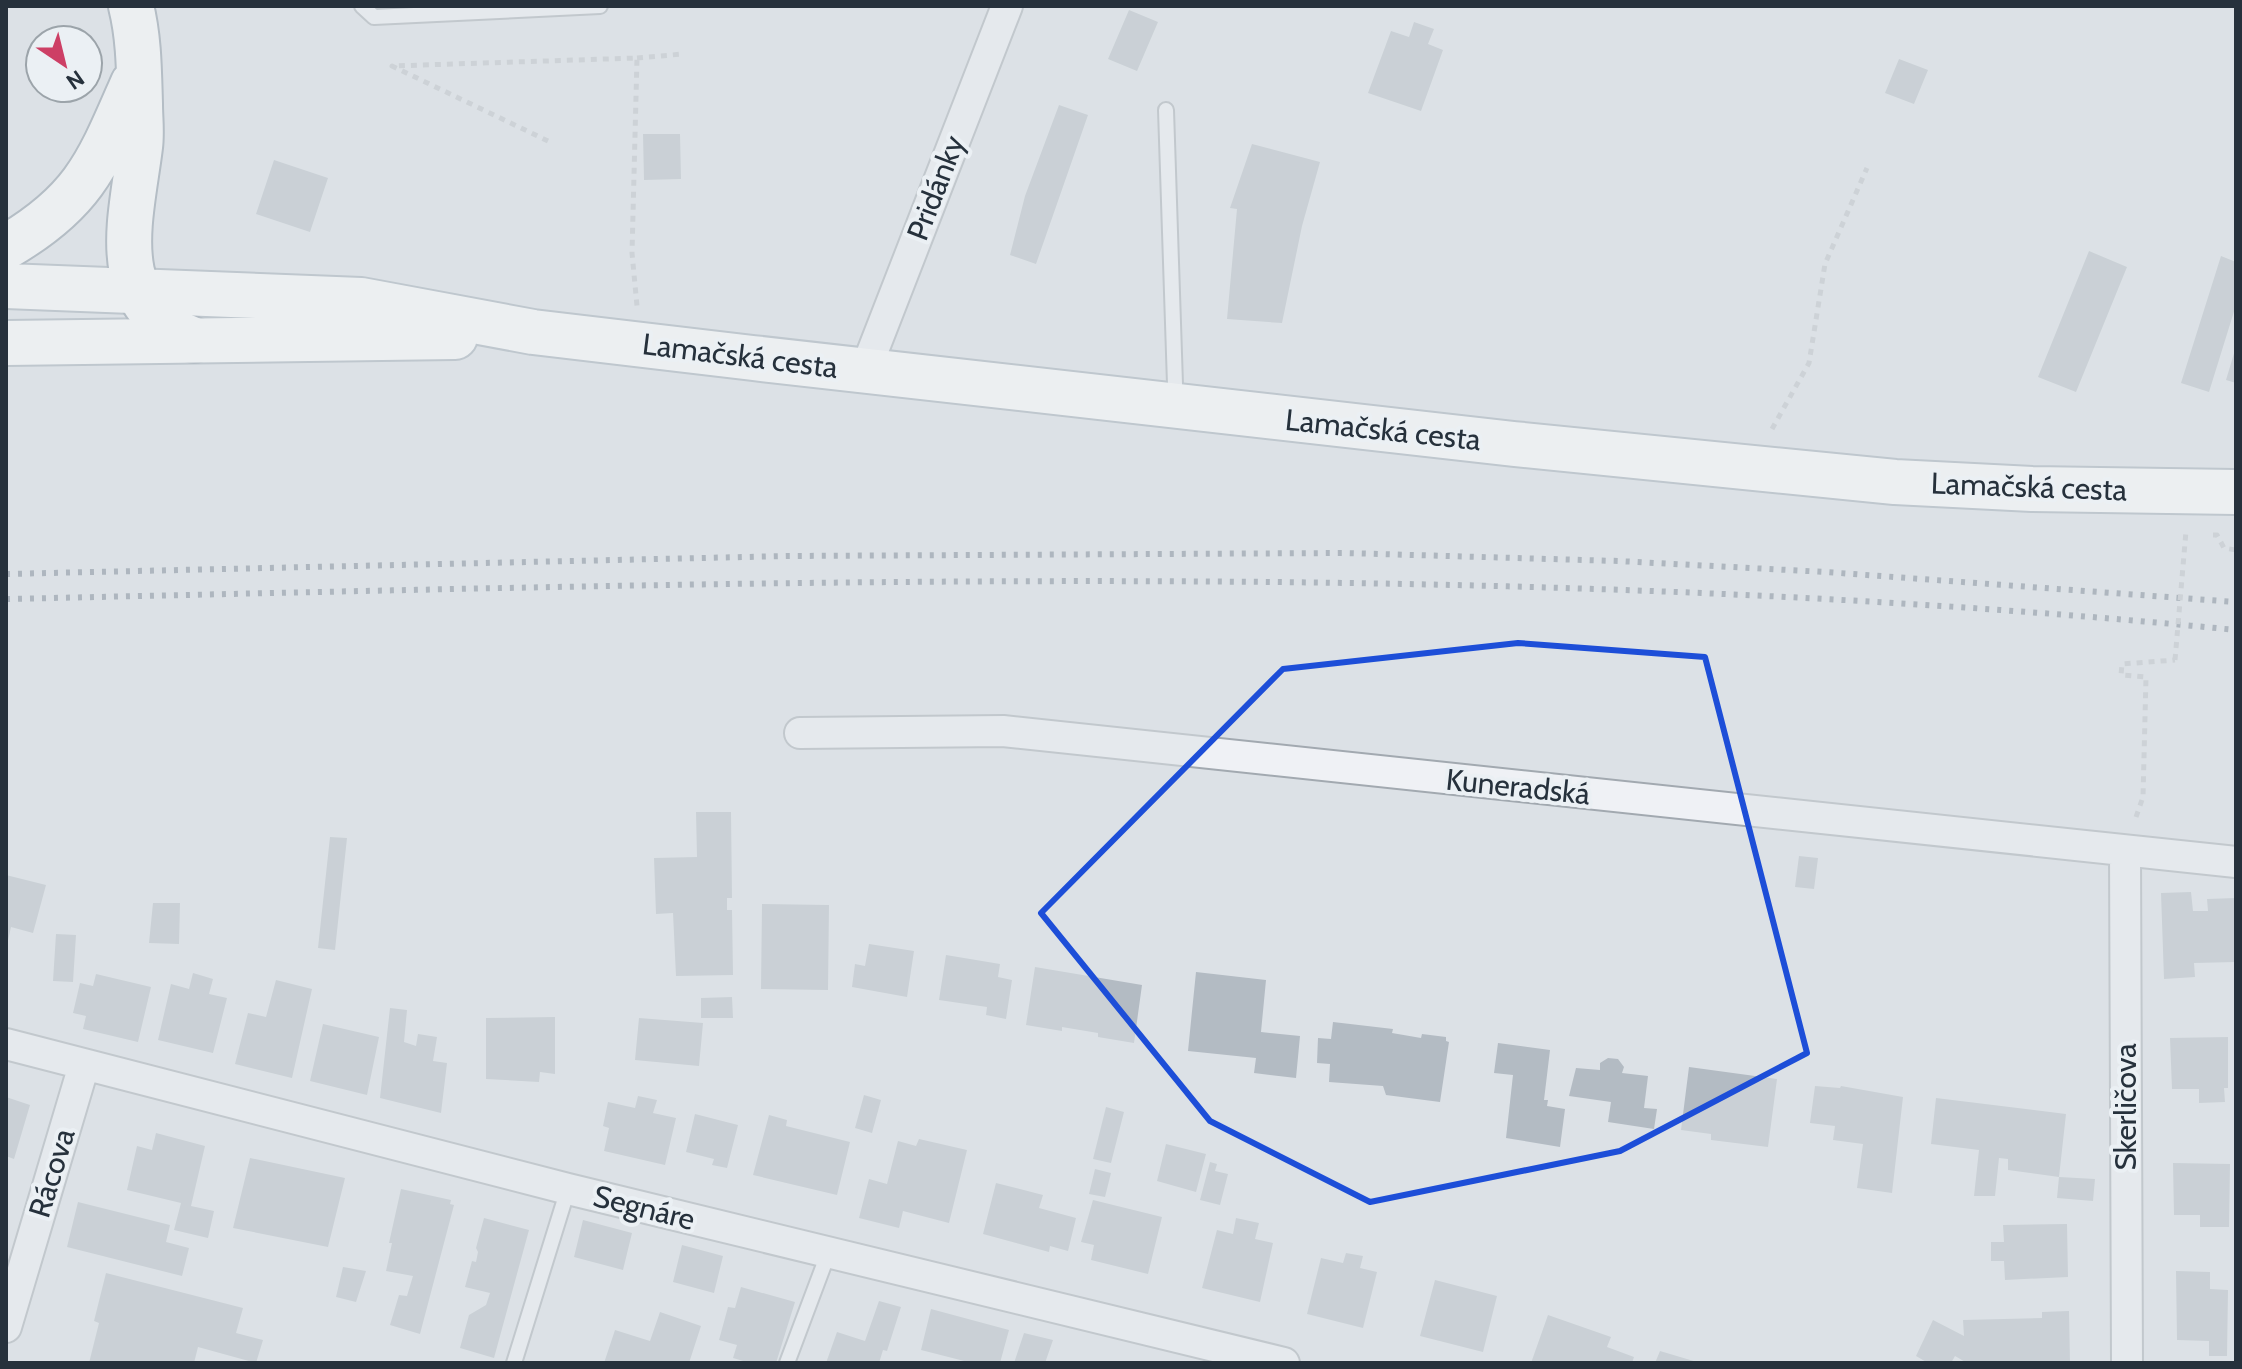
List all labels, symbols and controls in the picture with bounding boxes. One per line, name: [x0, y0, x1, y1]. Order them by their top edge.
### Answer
north arrow: [24, 24, 104, 104]
text: N: [61, 64, 89, 95]
street label: Pridánky: [899, 130, 972, 245]
street label: Lamačská cesta: [640, 325, 840, 386]
street label: Lamačská cesta: [1283, 401, 1483, 458]
street label: Lamačská cesta: [1930, 465, 2128, 508]
street label: Kuneradská: [1444, 761, 1592, 813]
street label: Skerličova: [2107, 1043, 2144, 1171]
street label: Rácova: [21, 1123, 83, 1222]
street label: Segnáre: [589, 1177, 699, 1238]

